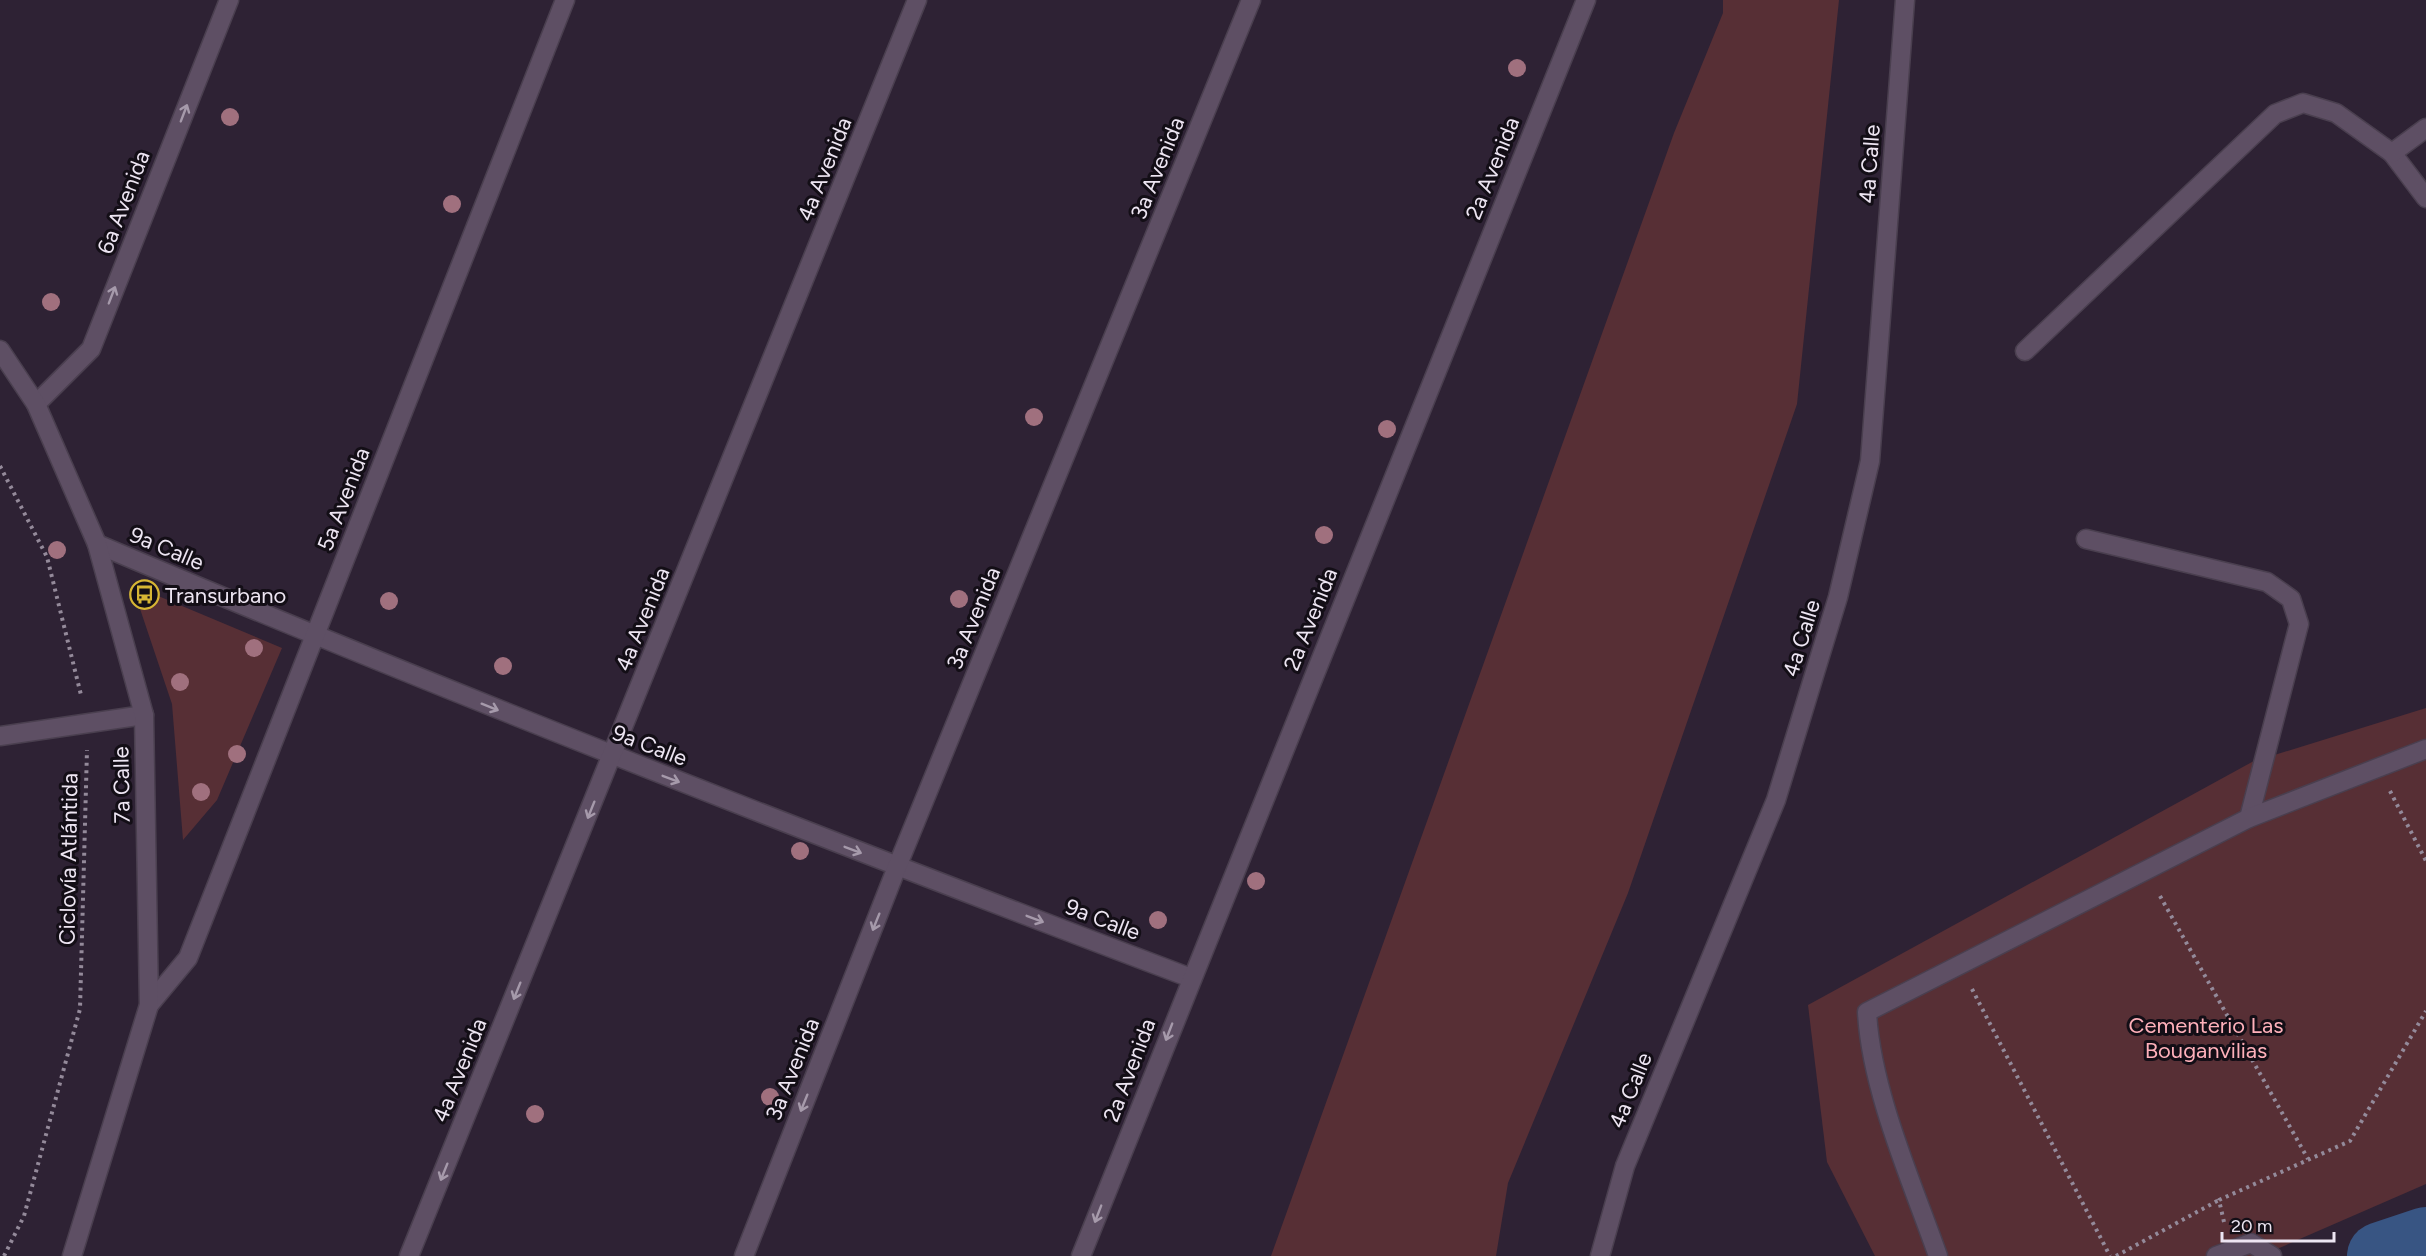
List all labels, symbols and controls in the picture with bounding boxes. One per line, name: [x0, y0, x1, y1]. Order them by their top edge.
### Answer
one-way arrow: [179, 105, 190, 123]
street label: 4a Avenida: [791, 113, 858, 225]
street label: 3a Avenida: [1125, 113, 1190, 223]
street label: 2a Avenida: [1460, 113, 1525, 223]
street label: 4a Calle: [1853, 124, 1886, 204]
street label: 6a Avenida: [91, 147, 156, 258]
one-way arrow: [108, 286, 119, 305]
street label: 5a Avenida: [311, 444, 376, 555]
street label: 9a Calle: [126, 521, 208, 576]
street label: 4a Avenida: [609, 563, 676, 675]
street label: 3a Avenida: [941, 563, 1006, 673]
street label: 2a Avenida: [1278, 564, 1343, 674]
bus stop icon: Transurbano: [128, 579, 160, 611]
place label: Transurbano: [165, 582, 286, 609]
street label: 4a Calle: [1777, 596, 1826, 680]
one-way arrow: [480, 703, 498, 714]
street label: 9a Calle: [609, 719, 691, 772]
street label: 7a Calle: [107, 746, 136, 824]
street label: Ciclovía Atlántida: [53, 773, 84, 945]
one-way arrow: [661, 774, 680, 785]
one-way arrow: [585, 801, 596, 819]
one-way arrow: [843, 845, 861, 856]
street label: 9a Calle: [1062, 893, 1144, 946]
one-way arrow: [870, 912, 881, 930]
one-way arrow: [1025, 914, 1044, 925]
one-way arrow: [511, 981, 522, 1000]
park label: Cementerio Las Bouganvilias: [2129, 1012, 2283, 1064]
street label: 4a Avenida: [426, 1014, 493, 1126]
street label: 3a Avenida: [760, 1014, 825, 1124]
street label: 2a Avenida: [1097, 1015, 1161, 1126]
one-way arrow: [1163, 1023, 1174, 1041]
street label: 4a Calle: [1603, 1048, 1658, 1132]
one-way arrow: [798, 1093, 809, 1112]
one-way arrow: [438, 1162, 449, 1180]
one-way arrow: [1092, 1204, 1103, 1223]
scale bar: [2222, 1205, 2334, 1243]
text: 20 m: [2231, 1215, 2272, 1237]

